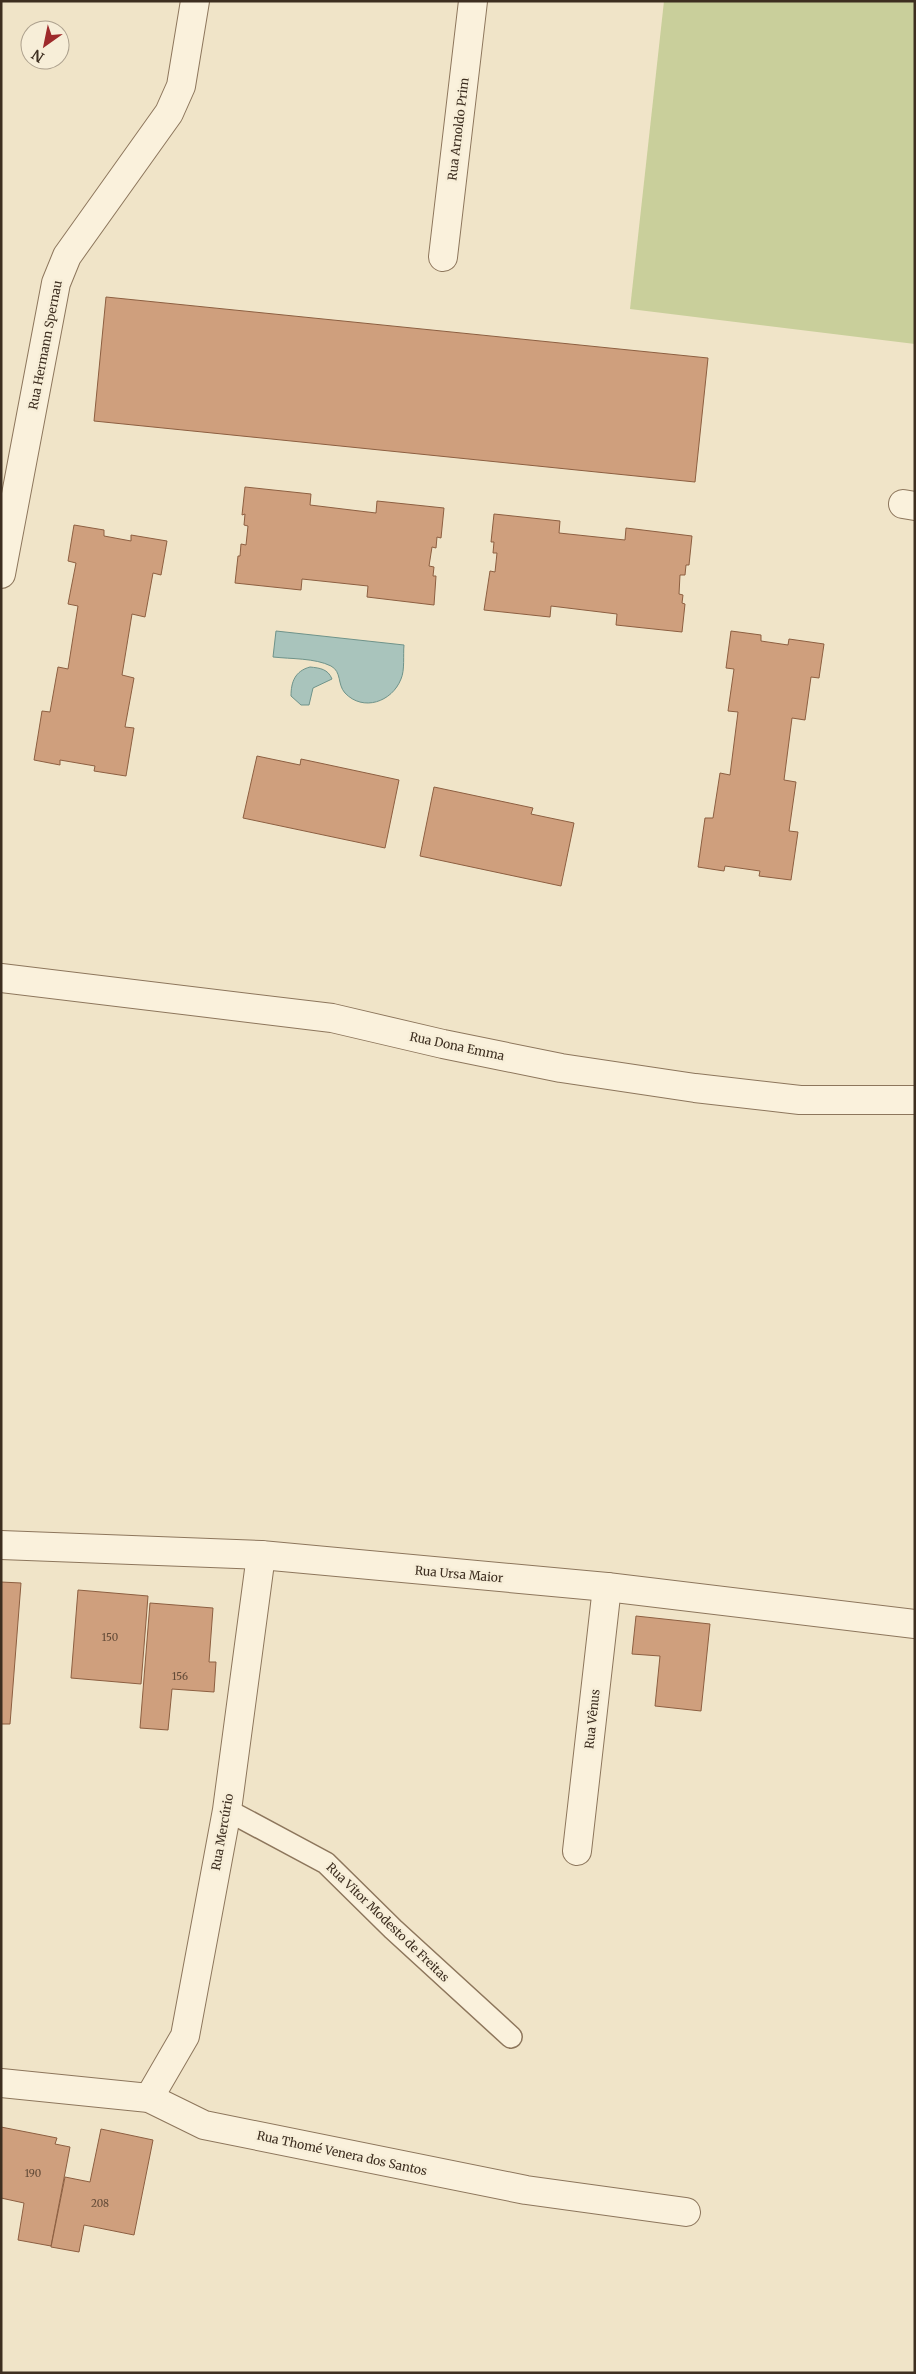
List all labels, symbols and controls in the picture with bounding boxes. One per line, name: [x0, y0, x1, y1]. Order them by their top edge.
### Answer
north arrow: [20, 20, 70, 70]
text: N: [28, 45, 47, 66]
street label: Rua Arnoldo Prim: [444, 77, 472, 181]
street label: Rua Hermann Spernau: [25, 279, 65, 411]
street label: Rua Dona Emma: [408, 1029, 506, 1063]
street label: Rua Ursa Maior: [414, 1563, 504, 1585]
house number: 150: [102, 1631, 118, 1644]
house number: 156: [172, 1670, 188, 1683]
street label: Rua Vênus: [581, 1688, 603, 1750]
street label: Rua Mercúrio: [208, 1792, 236, 1872]
street label: Rua Vitor Modesto de Freitas: [324, 1859, 453, 1985]
street label: Rua Thomé Venera dos Santos: [256, 2128, 429, 2178]
house number: 190: [25, 2167, 41, 2180]
house number: 208: [91, 2197, 109, 2210]

